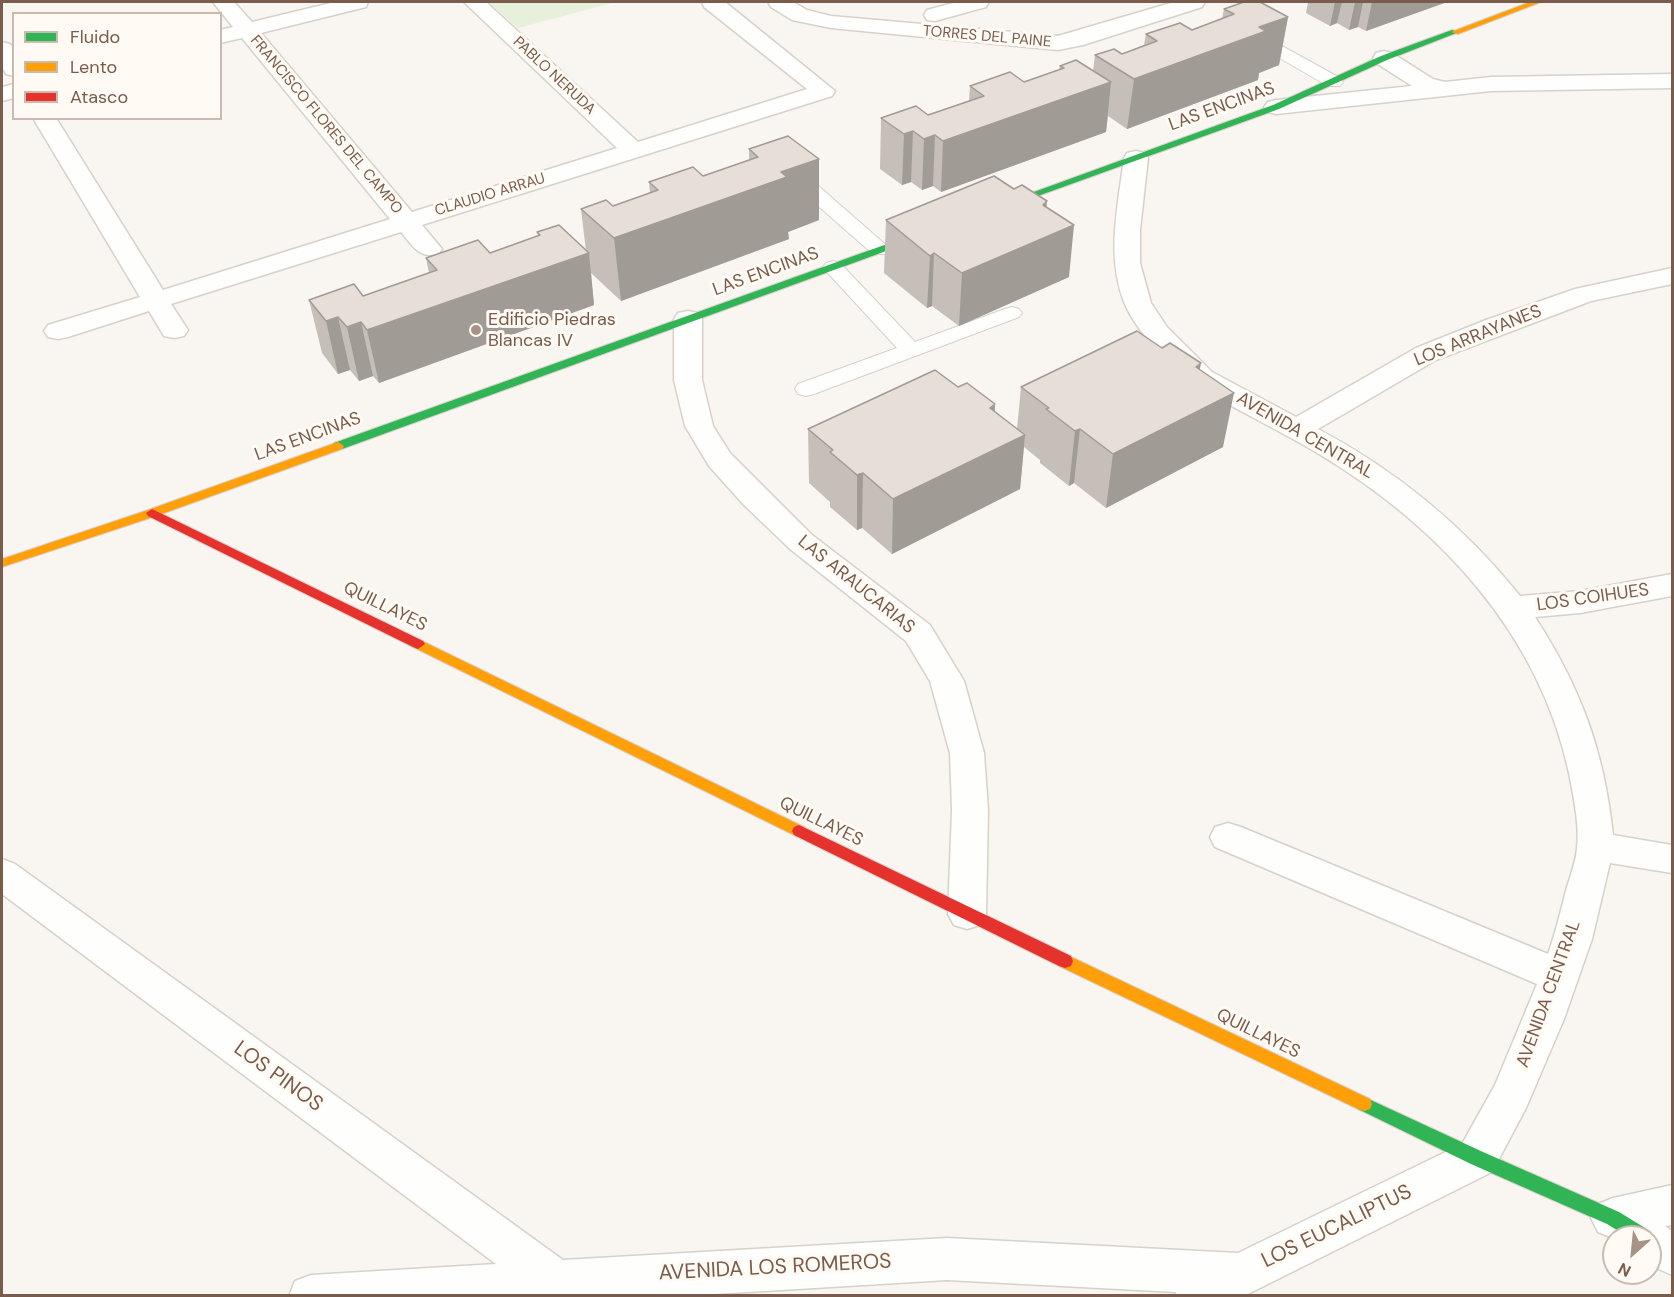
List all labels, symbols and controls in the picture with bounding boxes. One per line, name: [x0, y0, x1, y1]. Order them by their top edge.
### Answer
legend: [12, 12, 222, 120]
street label: TORRES DEL PAINE: [922, 22, 1052, 52]
text: Fluido: [70, 25, 120, 49]
street label: FRANCISCO FLORES DEL CAMPO: [246, 32, 406, 218]
street label: PABLO NERUDA: [509, 33, 599, 119]
text: Lento: [70, 55, 117, 79]
street label: LAS ENCINAS: [1166, 78, 1278, 136]
text: Atasco: [70, 85, 128, 109]
street label: CLAUDIO ARRAU: [433, 170, 547, 220]
street label: LAS ENCINAS: [710, 243, 822, 301]
street label: LOS ARRAYANES: [1411, 301, 1545, 371]
place label: Edificio Piedras Blancas IV: [488, 309, 616, 352]
marker: Edificio Piedras Blancas IV: [469, 323, 483, 337]
street label: AVENIDA CENTRAL: [1232, 388, 1378, 484]
street label: LAS ENCINAS: [252, 408, 364, 466]
street label: LAS ARAUCARIAS: [793, 531, 919, 639]
street label: QUILLAYES: [340, 577, 430, 637]
street label: LOS COIHUES: [1535, 579, 1651, 617]
street label: QUILLAYES: [776, 792, 866, 852]
street label: AVENIDA CENTRAL: [1512, 917, 1586, 1071]
street label: QUILLAYES: [1213, 1004, 1303, 1064]
street label: LOS PINOS: [229, 1036, 327, 1118]
street label: LOS EUCALIPTUS: [1258, 1180, 1416, 1274]
north arrow: [1602, 1225, 1662, 1285]
street label: AVENIDA LOS ROMEROS: [658, 1249, 892, 1287]
text: N: [1615, 1258, 1634, 1282]

